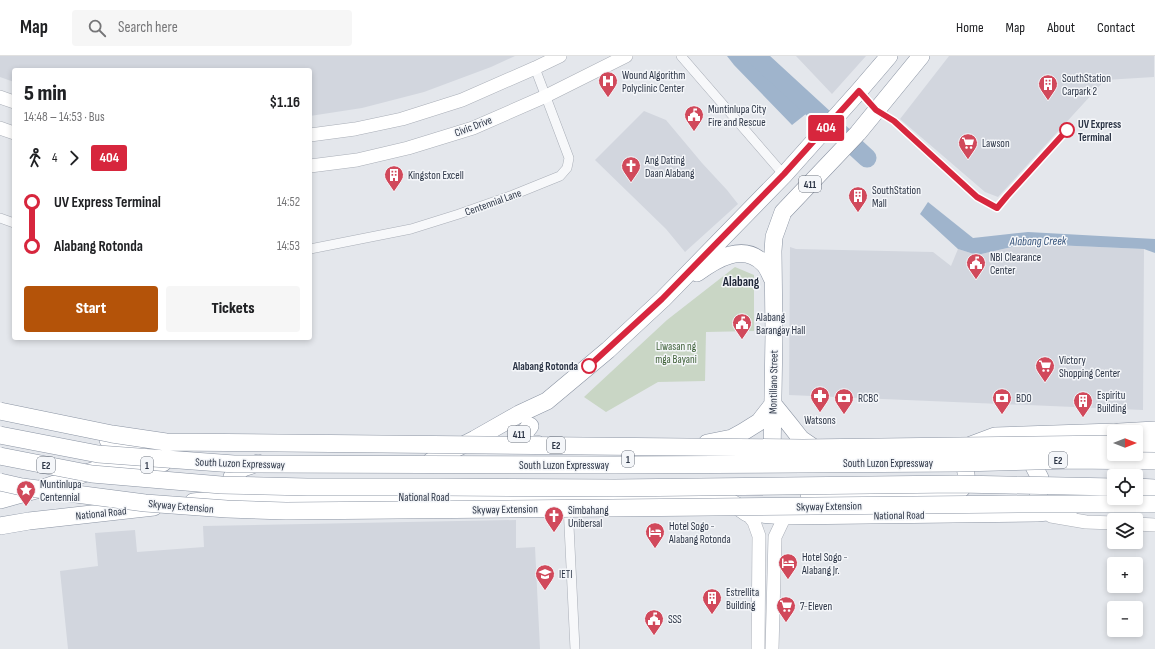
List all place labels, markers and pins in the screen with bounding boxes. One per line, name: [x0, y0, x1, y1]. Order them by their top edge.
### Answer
place label: Wound Algorithm Polyclinic Center: [622, 69, 685, 95]
hospital icon: Wound Algorithm Polyclinic Center: [597, 70, 619, 98]
place label: SouthStation Carpark 2: [1062, 72, 1111, 98]
building icon: SouthStation Carpark 2: [1037, 73, 1059, 101]
place label: Muntinlupa City Fire and Rescue: [708, 103, 767, 129]
public building icon: Muntinlupa City Fire and Rescue: [683, 104, 705, 132]
place label: UV Express Terminal: [1078, 118, 1121, 144]
marker: UV Express Terminal: [1059, 122, 1075, 138]
supermarket icon: Lawson: [957, 132, 979, 160]
place label: Lawson: [982, 137, 1010, 150]
place label: Ang Dating Daan Alabang: [644, 154, 695, 180]
church icon: Ang Dating Daan Alabang: [620, 155, 642, 183]
building icon: Kingston Excell: [383, 164, 405, 192]
place label: Kingston Excell: [408, 169, 464, 182]
place label: SouthStation Mall: [872, 184, 921, 210]
building icon: SouthStation Mall: [847, 185, 869, 213]
place label: NBI Clearance Center: [990, 251, 1041, 277]
public building icon: NBI Clearance Center: [965, 252, 987, 280]
place label: Alabang Barangay Hall: [755, 311, 805, 337]
public building icon: Alabang Barangay Hall: [731, 312, 753, 340]
place label: Victory Shopping Center: [1059, 354, 1120, 380]
supermarket icon: Victory Shopping Center: [1034, 355, 1056, 383]
marker: Alabang Rotonda: [581, 358, 597, 374]
place label: Alabang Rotonda: [512, 360, 578, 373]
pharmacy icon: Watsons: [809, 385, 831, 413]
bank icon: RCBC: [833, 387, 855, 415]
bank icon: BDO: [991, 387, 1013, 415]
place label: Espiritu Building: [1097, 389, 1127, 415]
building icon: Espiritu Building: [1072, 390, 1094, 418]
place label: RCBC: [858, 392, 879, 405]
place label: BDO: [1016, 392, 1032, 405]
place label: Watsons: [804, 414, 836, 427]
place label: Muntinlupa Centennial: [40, 478, 81, 504]
place icon: Muntinlupa Centennial: [15, 479, 37, 507]
place label: Simbahang Unibersal: [568, 504, 609, 530]
church icon: Simbahang Unibersal: [543, 505, 565, 533]
place label: Hotel Sogo - Alabang Rotonda: [668, 520, 731, 546]
hotel icon: Hotel Sogo - Alabang Rotonda: [644, 521, 666, 549]
place label: Hotel Sogo - Alabang Jr.: [801, 551, 848, 577]
hotel icon: Hotel Sogo - Alabang Jr.: [777, 552, 799, 580]
school or university icon: IETI: [534, 563, 556, 591]
place label: IETI: [559, 568, 572, 581]
place label: Estrellita Building: [726, 586, 759, 612]
building icon: Estrellita Building: [701, 587, 723, 615]
supermarket icon: 7-Eleven: [775, 595, 797, 623]
place label: 7-Eleven: [800, 600, 832, 613]
public building icon: SSS: [643, 608, 665, 636]
place label: SSS: [668, 613, 682, 626]

